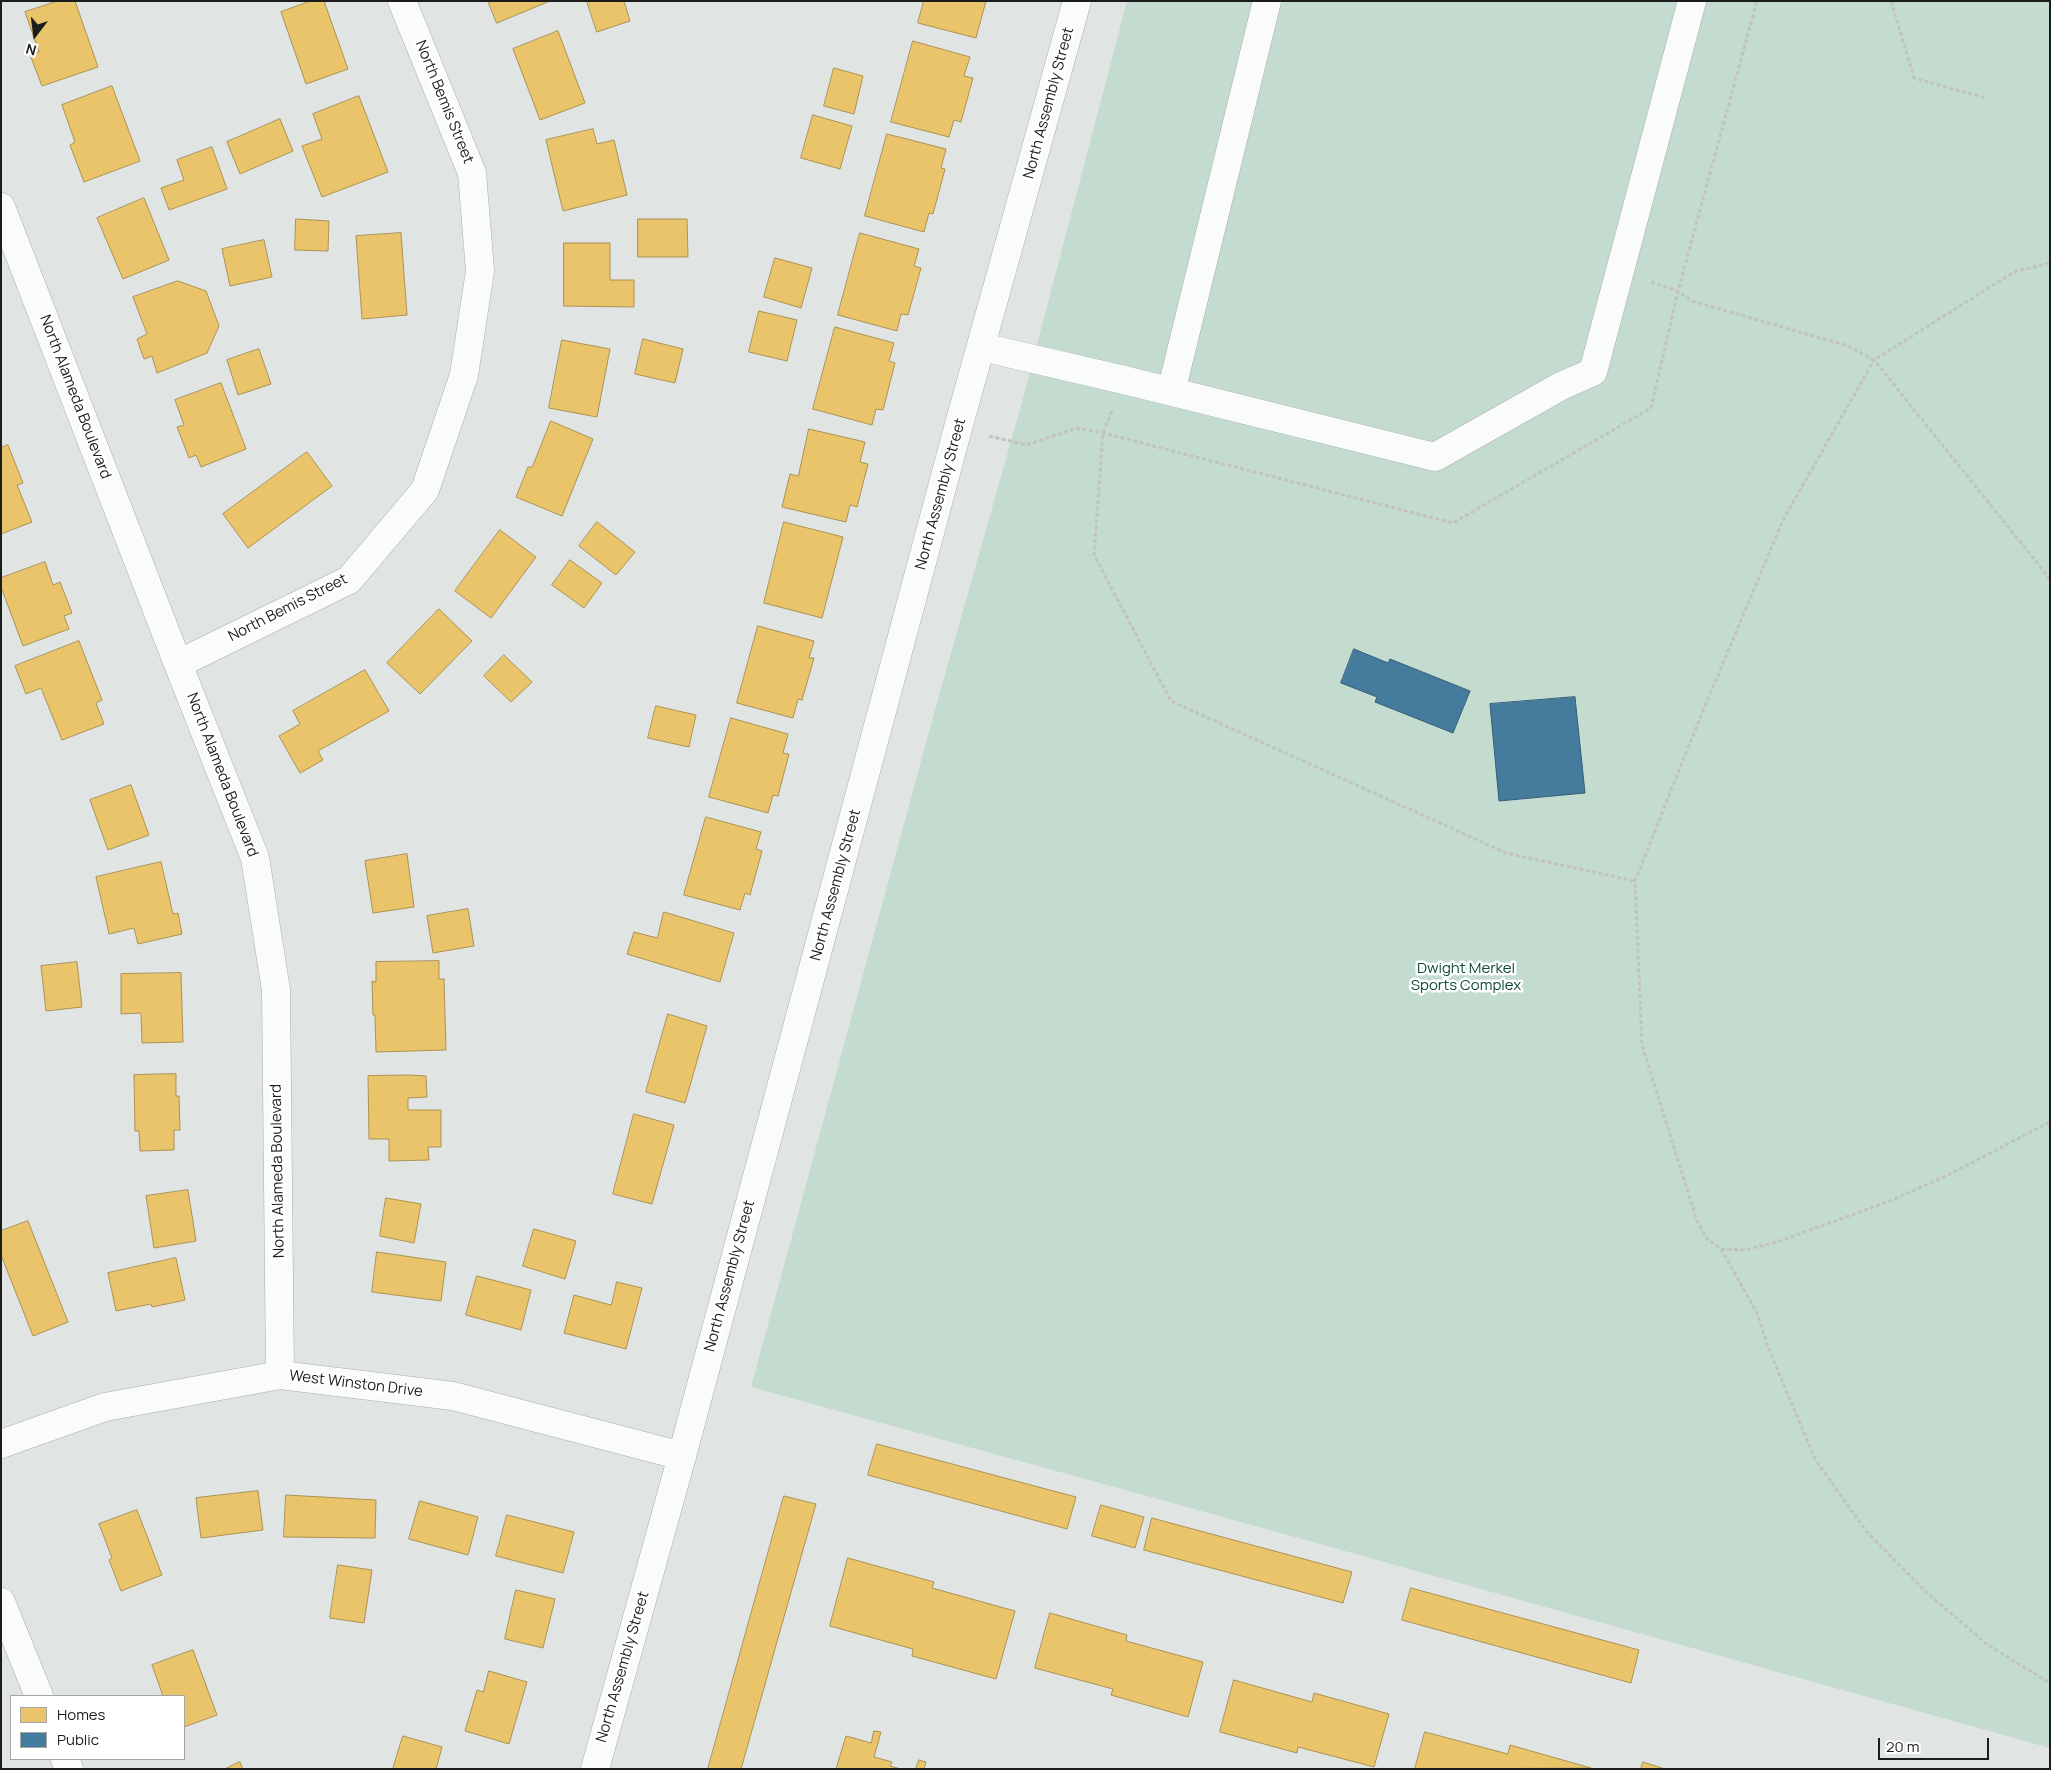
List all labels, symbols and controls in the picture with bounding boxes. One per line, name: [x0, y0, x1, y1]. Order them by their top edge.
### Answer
north arrow: [10, 10, 60, 60]
street label: North Assembly Street: [1020, 25, 1078, 181]
street label: North Bemis Street: [411, 38, 477, 166]
text: N: [24, 39, 38, 60]
street label: North Alameda Boulevard: [35, 313, 115, 481]
street label: North Assembly Street: [912, 416, 970, 572]
street label: North Bemis Street: [225, 570, 351, 646]
street label: North Alameda Boulevard: [182, 691, 262, 859]
street label: North Assembly Street: [807, 807, 865, 963]
park label: Dwight Merkel Sports Complex: [1411, 960, 1521, 995]
street label: North Alameda Boulevard: [267, 1084, 289, 1258]
street label: North Assembly Street: [701, 1198, 759, 1354]
street label: West Winston Drive: [288, 1367, 424, 1401]
street label: North Assembly Street: [593, 1589, 653, 1745]
legend: [10, 1695, 185, 1760]
text: Homes: [57, 1704, 105, 1725]
scale bar: [1881, 1728, 1992, 1760]
text: Public: [57, 1729, 99, 1750]
text: 20 m: [1886, 1736, 1919, 1757]

